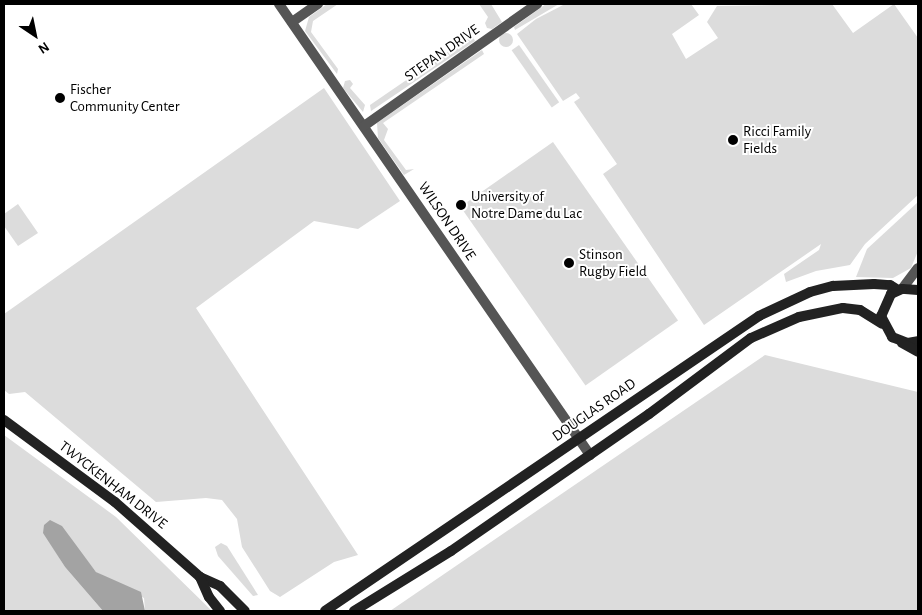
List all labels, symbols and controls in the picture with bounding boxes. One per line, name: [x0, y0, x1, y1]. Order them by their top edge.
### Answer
north arrow: [10, 10, 60, 60]
street label: STEPAN DRIVE: [401, 21, 483, 85]
text: N: [35, 39, 51, 56]
place label: Fischer Community Center: [70, 80, 180, 115]
marker: Fischer Community Center: [54, 92, 66, 104]
place label: Ricci Family Fields: [743, 122, 811, 157]
marker: Ricci Family Fields: [727, 134, 739, 146]
street label: WILSON DRIVE: [414, 178, 480, 264]
place label: University of Notre Dame du Lac: [471, 187, 582, 222]
marker: University of Notre Dame du Lac: [455, 199, 467, 211]
place label: Stinson Rugby Field: [579, 245, 647, 280]
marker: Stinson Rugby Field: [563, 257, 575, 269]
street label: DOUGLAS ROAD: [549, 375, 639, 445]
street label: TWYCKENHAM DRIVE: [55, 437, 171, 533]

